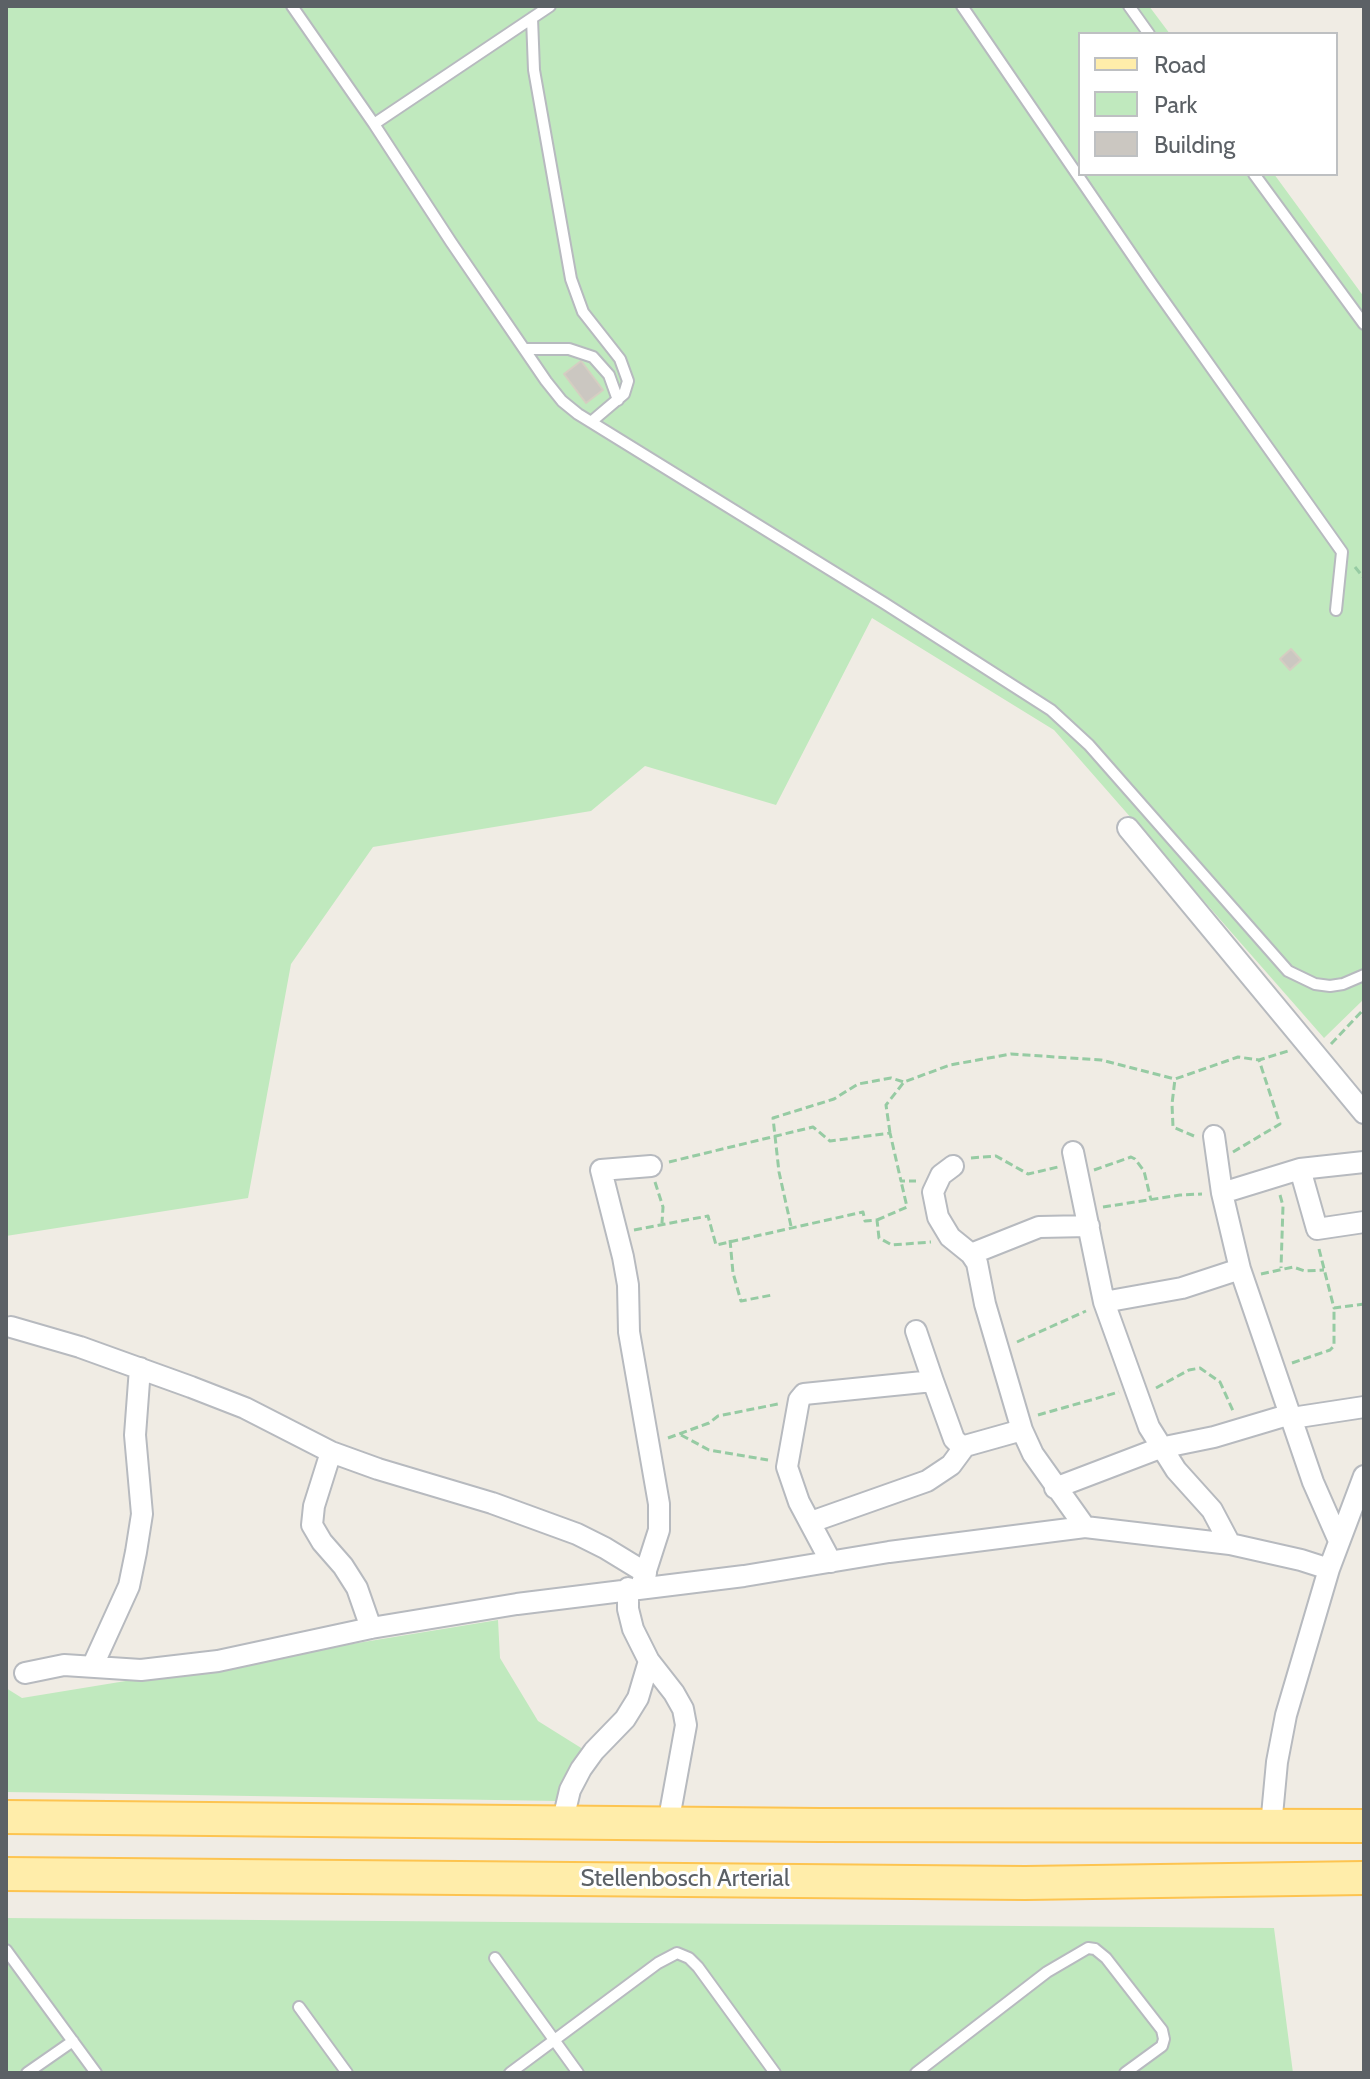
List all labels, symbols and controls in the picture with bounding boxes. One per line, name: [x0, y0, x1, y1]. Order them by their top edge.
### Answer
legend: [1078, 32, 1338, 176]
text: Road: [1154, 50, 1206, 79]
text: Park: [1154, 90, 1197, 119]
text: Building: [1154, 130, 1235, 159]
street label: Stellenbosch Arterial: [580, 1865, 790, 1893]

